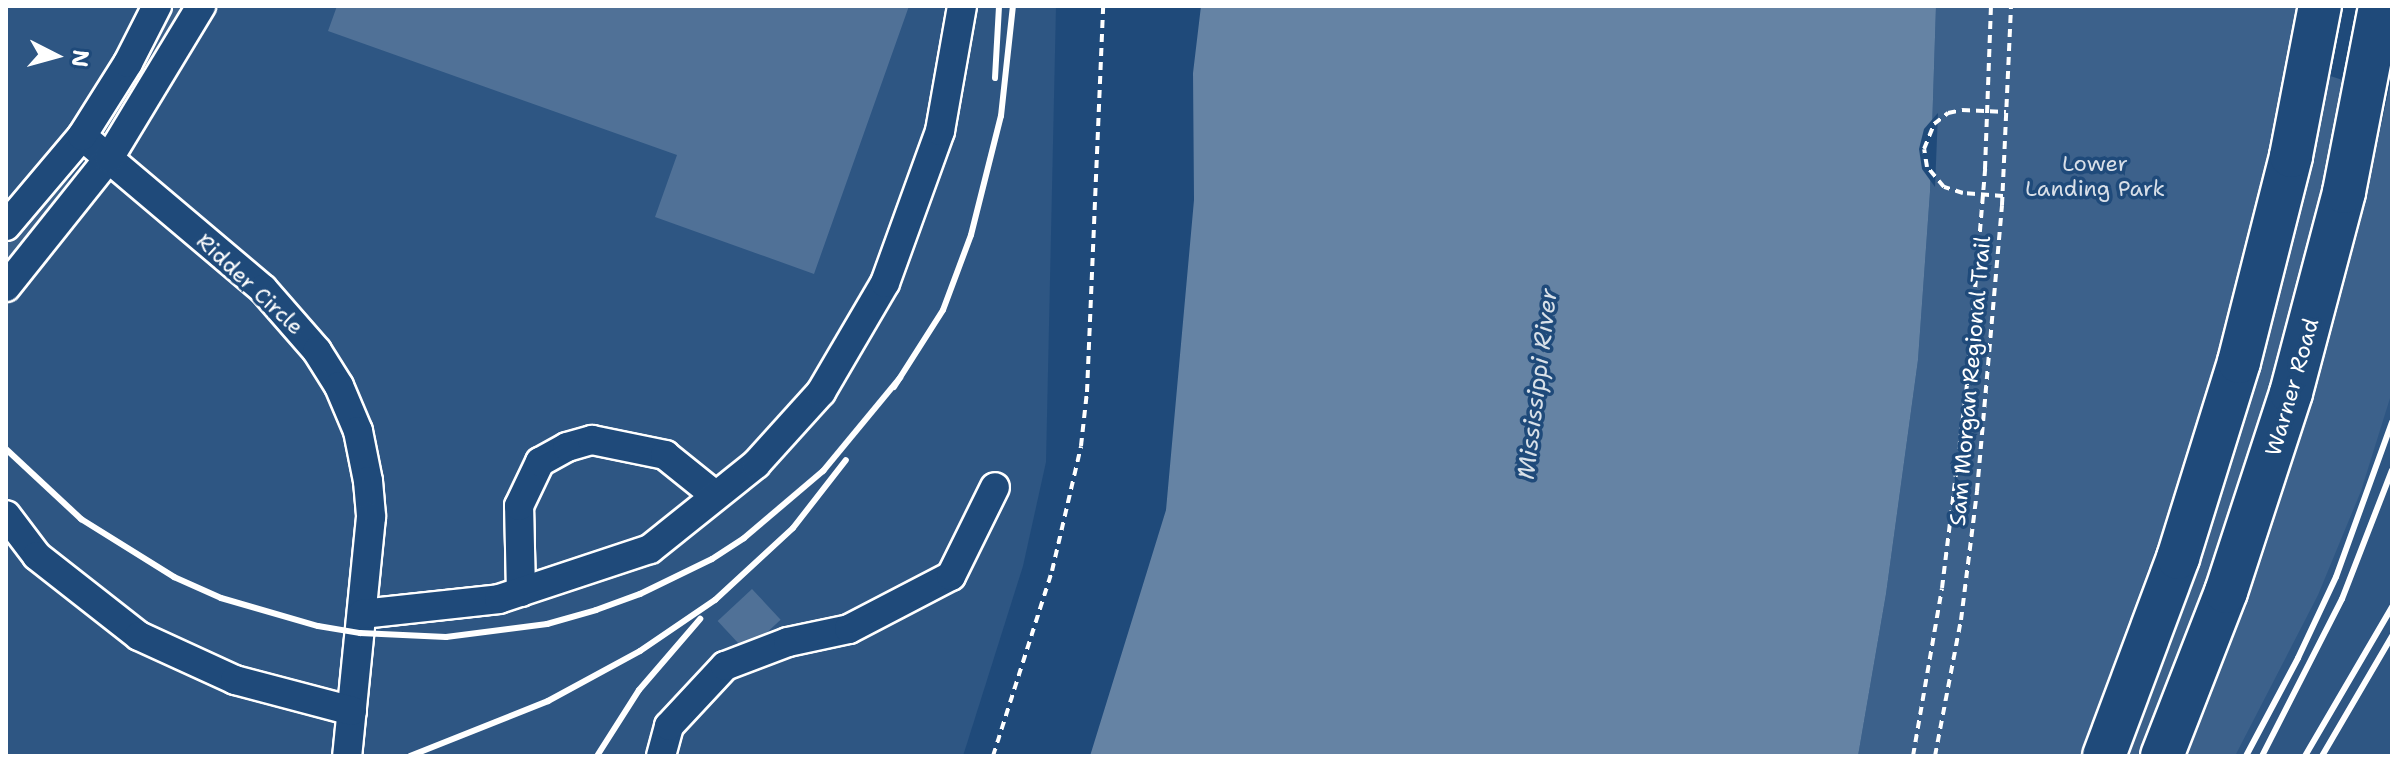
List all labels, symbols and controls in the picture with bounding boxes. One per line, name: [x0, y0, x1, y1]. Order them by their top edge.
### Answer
north arrow: [16, 16, 96, 96]
text: N: [65, 48, 96, 69]
park label: Lower Landing Park: [2025, 150, 2165, 202]
street label: Ridder Circle: [191, 228, 309, 340]
street label: Sam Morgan Regional Trail: [1944, 235, 1996, 527]
water label: Mississippi River: [1512, 287, 1564, 481]
street label: Warner Road: [2260, 315, 2324, 459]

